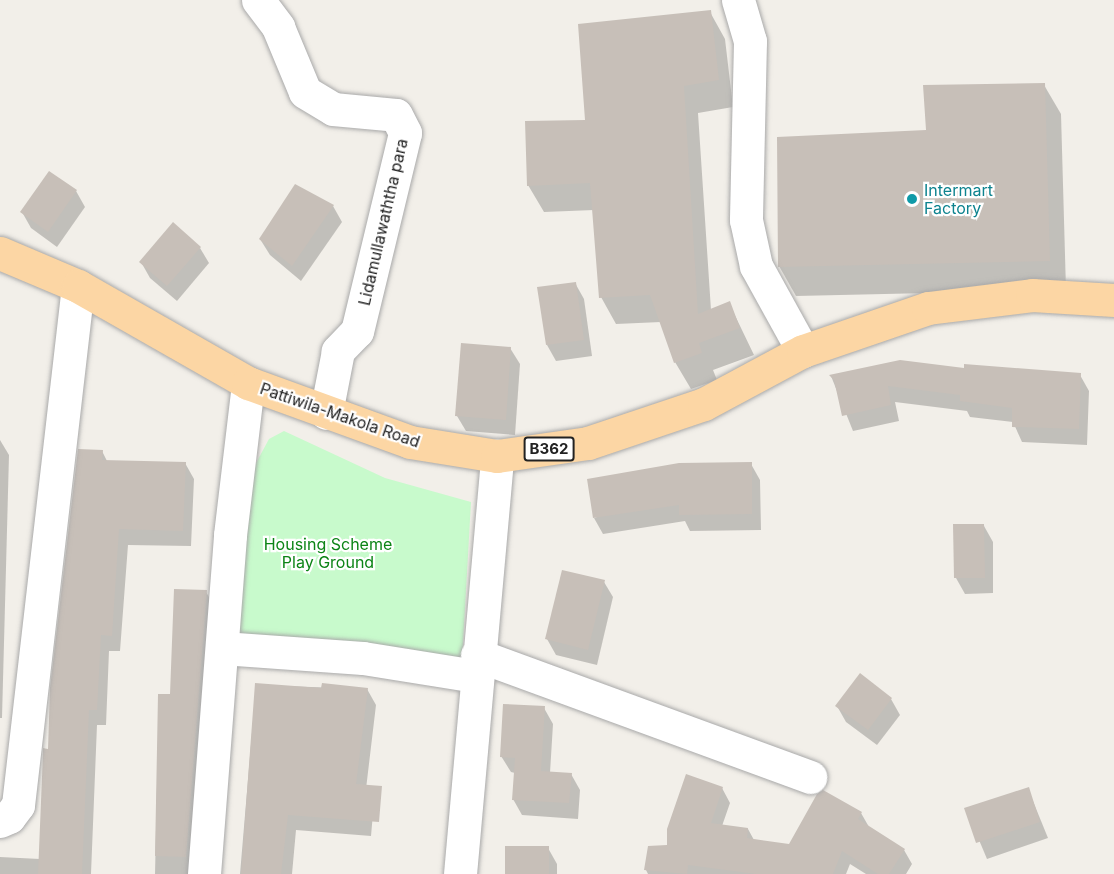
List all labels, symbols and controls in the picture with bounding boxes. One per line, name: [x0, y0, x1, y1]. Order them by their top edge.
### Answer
street label: Lidamullawaththa para: [354, 137, 412, 307]
place label: Intermart Factory: [924, 180, 993, 218]
marker: Intermart Factory: [905, 192, 919, 206]
street label: Pattiwila-Makola Road: [258, 379, 422, 451]
road number: B362: [524, 437, 574, 461]
park label: Housing Scheme Play Ground: [264, 534, 392, 572]

